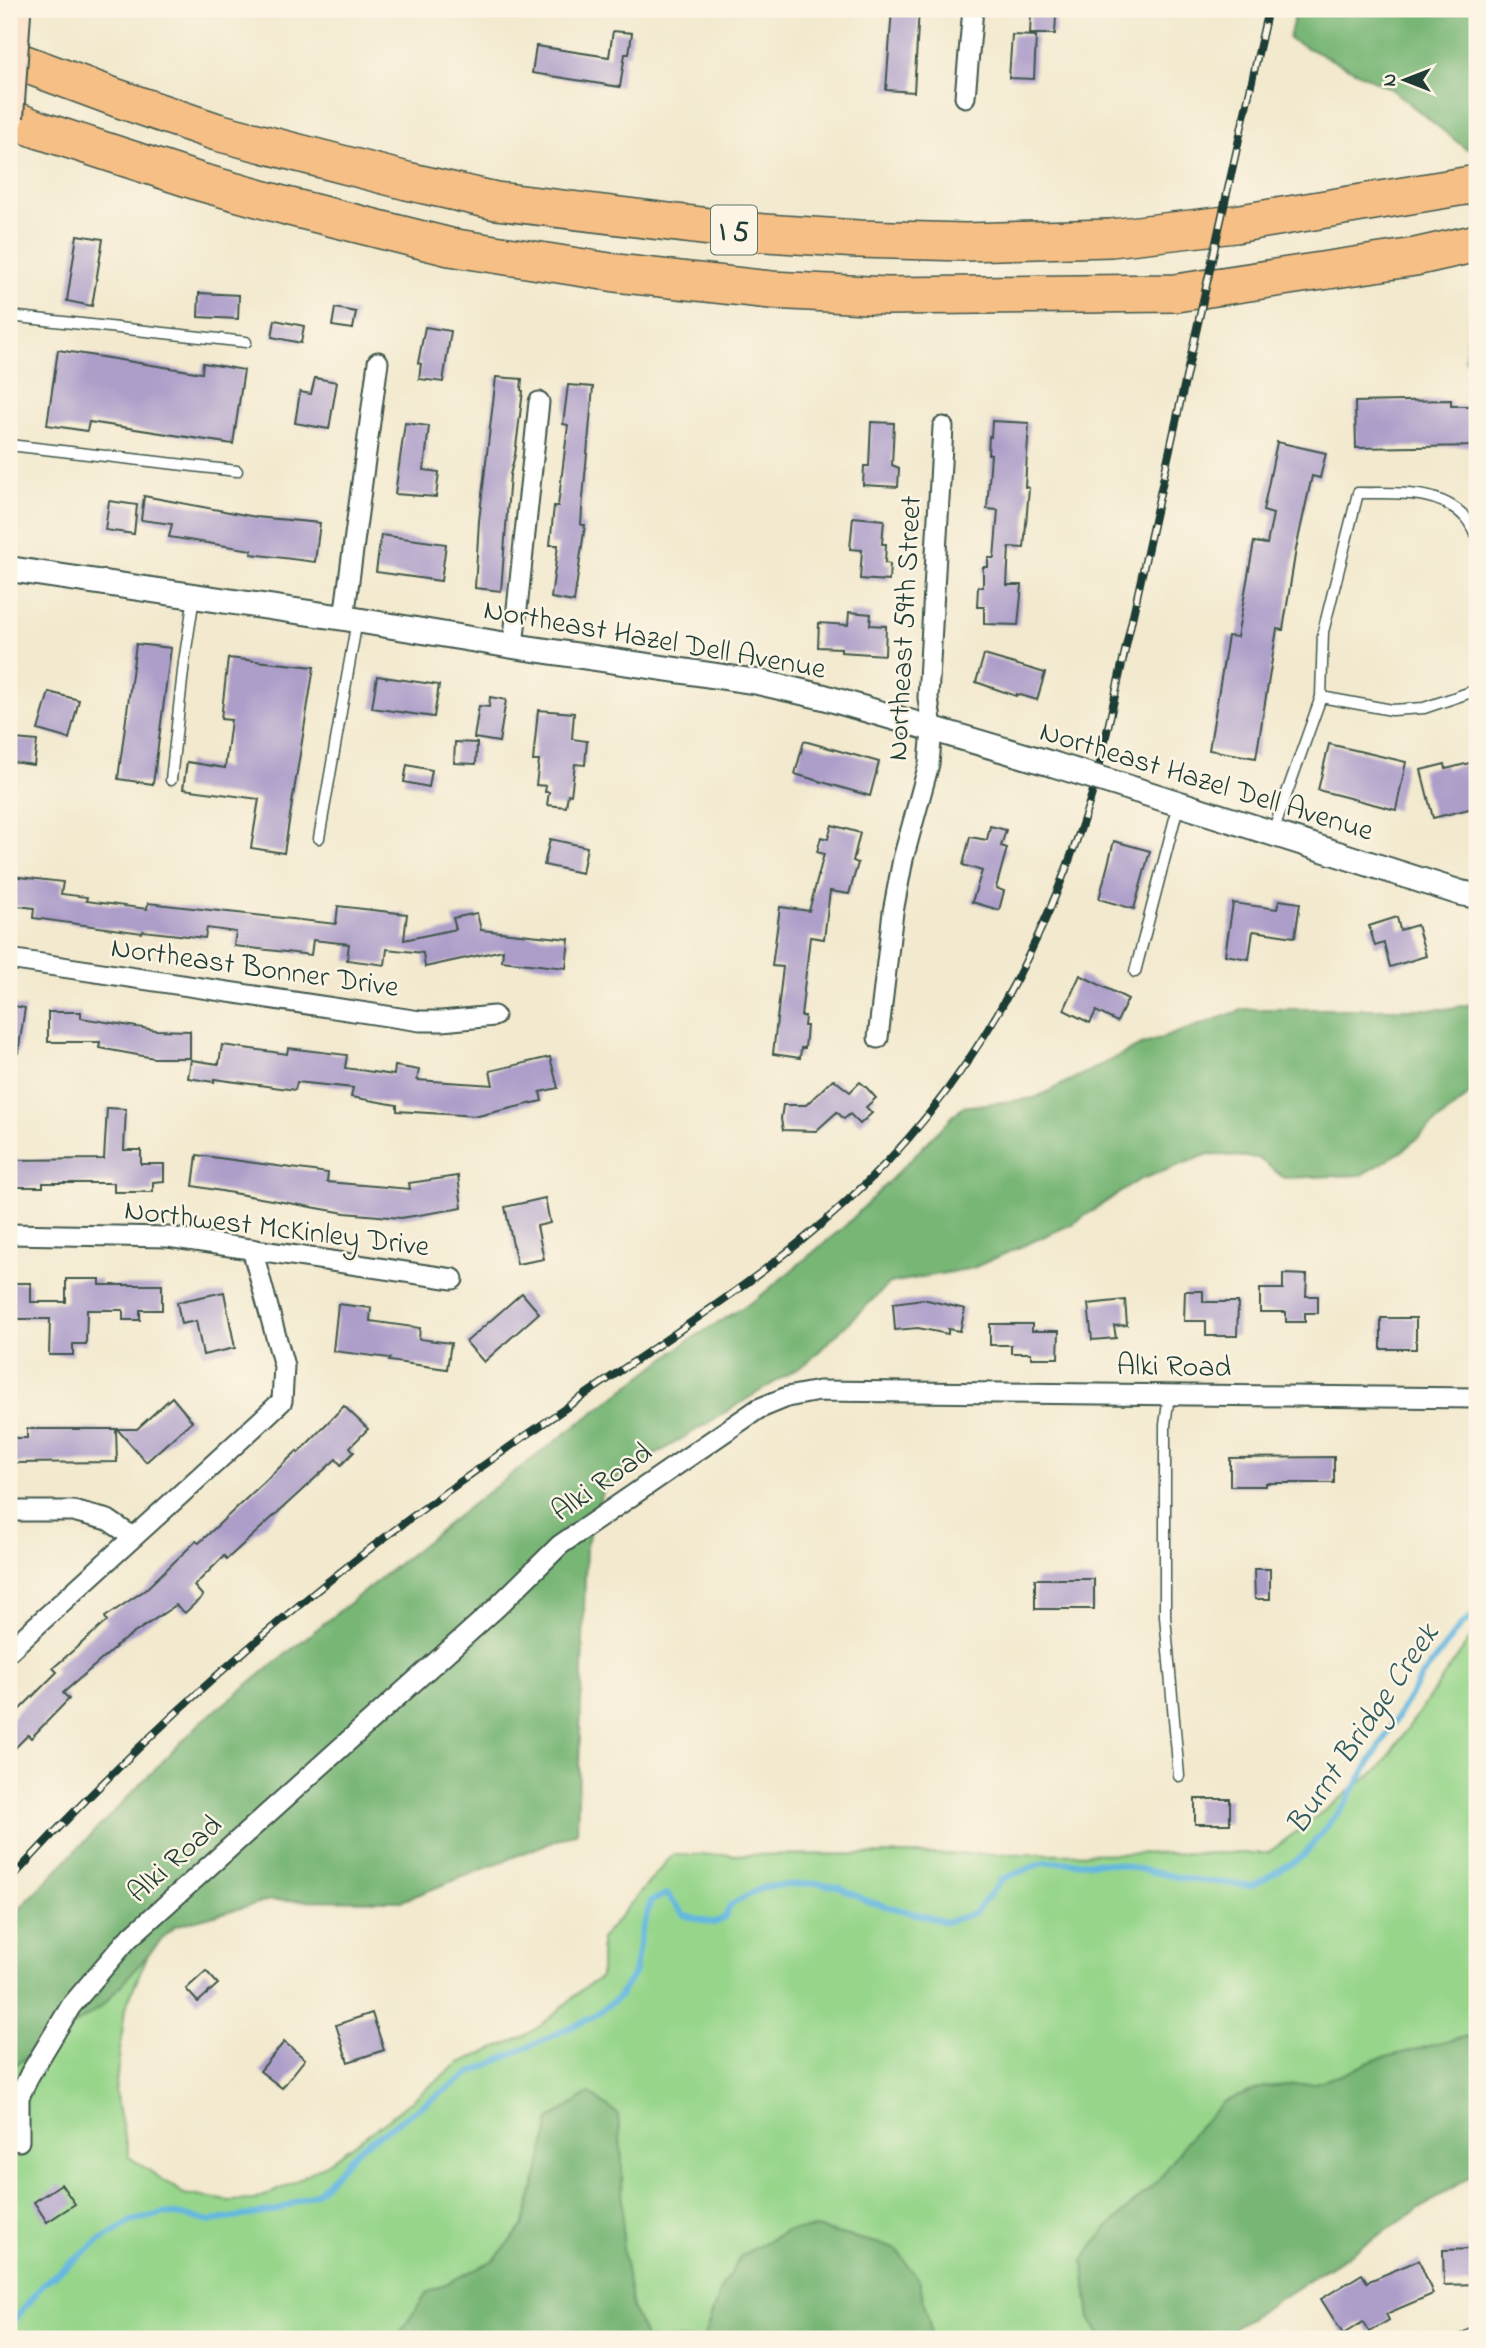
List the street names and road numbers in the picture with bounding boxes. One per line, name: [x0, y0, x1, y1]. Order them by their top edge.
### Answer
road number: I 5: [711, 205, 757, 254]
street label: Northeast 59th Street: [877, 494, 935, 762]
street label: Northeast Hazel Dell Avenue: [480, 589, 830, 693]
street label: Northeast Hazel Dell Avenue: [1034, 711, 1379, 855]
street label: Northeast Bonner Drive: [108, 927, 402, 1011]
street label: Northwest McKinley Drive: [122, 1189, 432, 1271]
street label: Alki Road: [1116, 1345, 1232, 1391]
street label: Alki Road: [543, 1432, 662, 1534]
street label: Alki Road: [119, 1805, 233, 1915]

